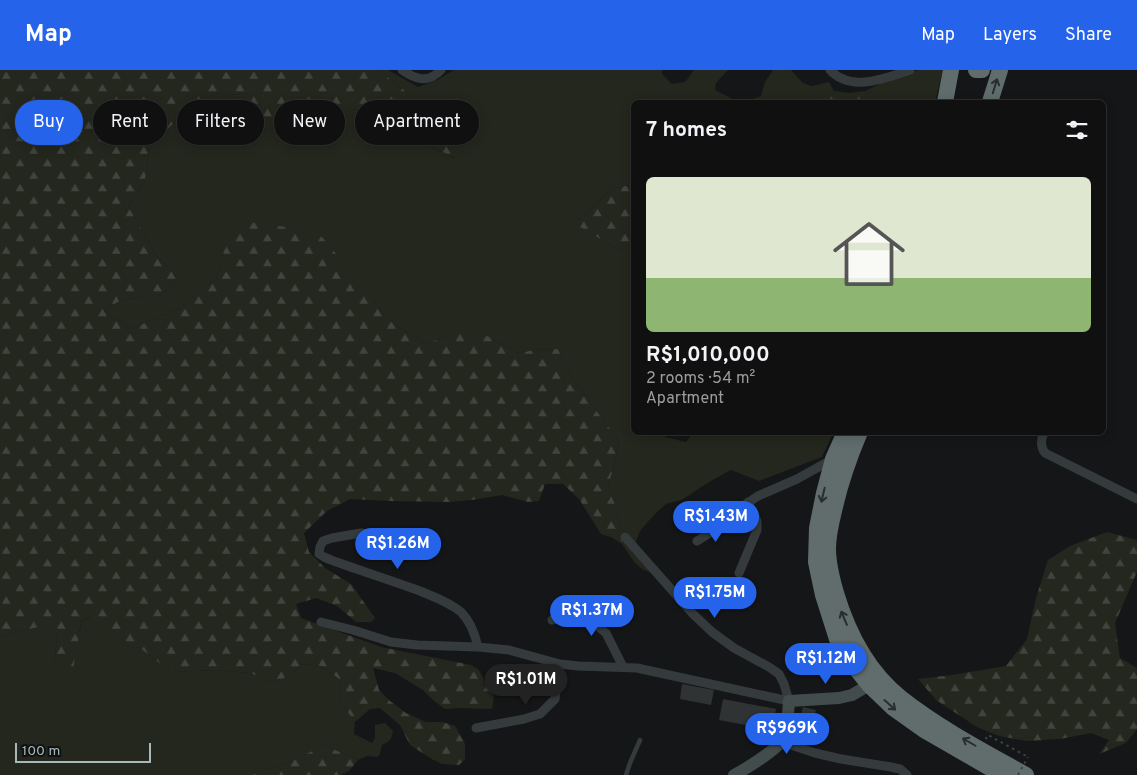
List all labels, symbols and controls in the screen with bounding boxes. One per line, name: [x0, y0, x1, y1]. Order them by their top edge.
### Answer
text: Map: [25, 20, 72, 50]
text: Map: [921, 24, 955, 47]
text: Layers: [983, 24, 1037, 47]
text: Share: [1065, 24, 1112, 47]
one-way arrow: [991, 79, 1001, 95]
chip: Buy: [15, 100, 83, 145]
chip: Rent: [93, 100, 167, 145]
chip: Filters: [177, 100, 264, 145]
chip: New: [274, 100, 345, 145]
chip: Apartment: [355, 100, 479, 145]
icon: filters: [1063, 116, 1091, 144]
text: 7 homes: [646, 117, 727, 144]
icon: home: [824, 209, 914, 299]
text: R$1,010,000: [646, 342, 770, 369]
text: 2 rooms · 54 m²: [646, 369, 755, 389]
text: Apartment: [646, 389, 724, 409]
one-way arrow: [818, 487, 828, 503]
pin: R$1.43M: [670, 500, 762, 543]
text: R$1.43M: [684, 507, 748, 527]
pin: R$1.26M: [352, 528, 444, 570]
text: R$1.26M: [366, 534, 430, 554]
pin: R$1.75M: [669, 576, 761, 619]
text: R$1.75M: [684, 583, 746, 603]
pin: R$1.37M: [546, 594, 638, 637]
text: R$1.37M: [561, 601, 623, 621]
one-way arrow: [839, 611, 849, 626]
pin: R$1.12M: [780, 642, 872, 685]
text: R$1.12M: [796, 649, 856, 669]
pin: R$1.01M: [480, 664, 572, 706]
text: R$1.01M: [496, 670, 556, 690]
one-way arrow: [884, 699, 897, 711]
pin: R$969K: [746, 712, 828, 755]
text: R$969K: [756, 719, 818, 739]
one-way arrow: [961, 737, 976, 747]
scale bar: [15, 740, 151, 763]
text: 100 m: [22, 743, 60, 760]

